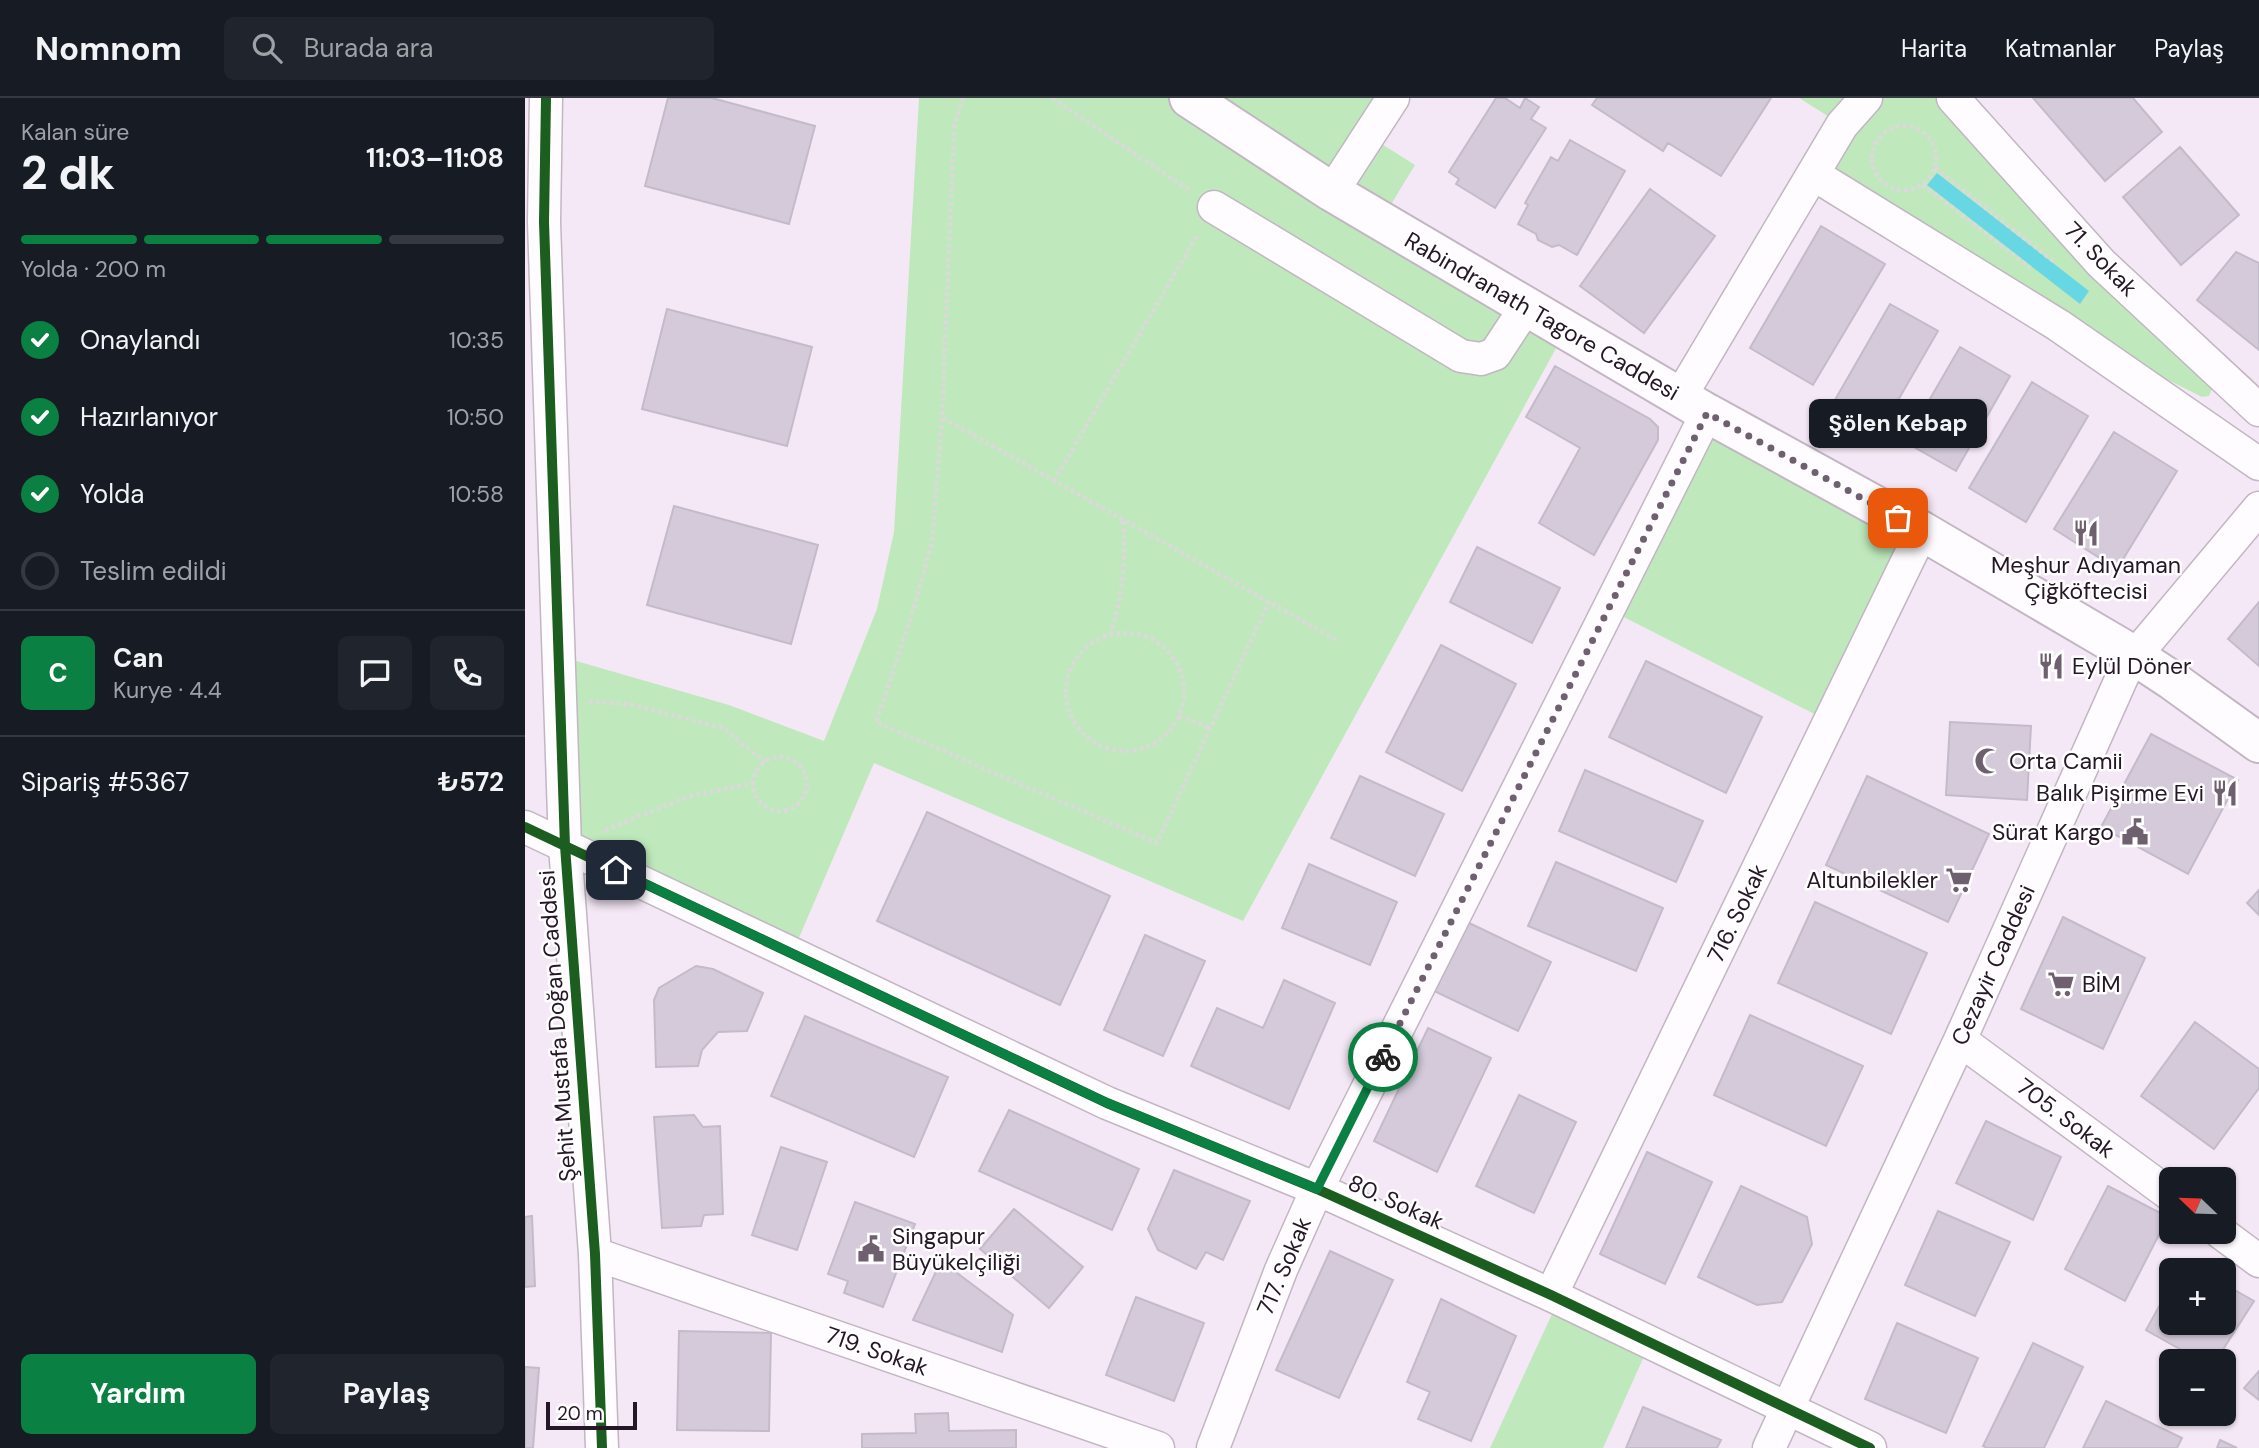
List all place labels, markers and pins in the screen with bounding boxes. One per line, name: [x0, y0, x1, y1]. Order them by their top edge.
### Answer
callout: Şölen Kebap: [1809, 399, 1987, 448]
pin: [1868, 488, 1928, 548]
restaurant icon: Meşhur Adıyaman Çiğköftecisi: [2071, 518, 2101, 548]
place label: Meşhur Adıyaman Çiğköftecisi: [1991, 550, 2181, 606]
restaurant icon: Eylül Döner: [2036, 651, 2066, 681]
place label: Eylül Döner: [2072, 651, 2192, 681]
mosque icon: Orta Camii: [1973, 746, 2003, 776]
place label: Orta Camii: [2009, 746, 2123, 776]
place label: Balık Pişirme Evi: [2036, 778, 2204, 808]
restaurant icon: Balık Pişirme Evi: [2210, 778, 2240, 808]
place label: Sürat Kargo: [1992, 817, 2114, 847]
public building icon: Sürat Kargo: [2120, 817, 2150, 847]
pin: [586, 840, 646, 900]
place label: Altunbilekler: [1806, 865, 1938, 895]
supermarket icon: Altunbilekler: [1944, 865, 1974, 895]
supermarket icon: BİM: [2046, 969, 2076, 999]
place label: BİM: [2082, 969, 2121, 999]
place label: Singapur Büyükelçiliği: [892, 1221, 1020, 1277]
public building icon: Singapur Büyükelçiliği: [856, 1234, 886, 1264]

